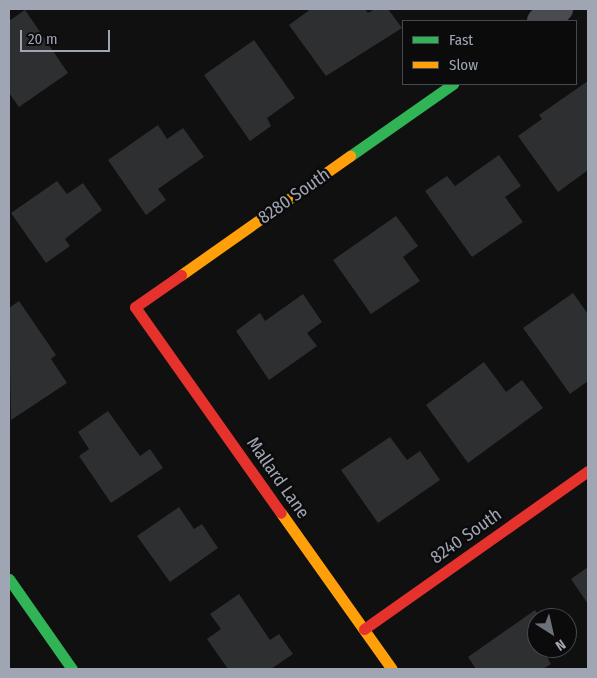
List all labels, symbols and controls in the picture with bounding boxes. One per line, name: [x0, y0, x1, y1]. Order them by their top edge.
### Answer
scale bar: [22, 20, 112, 52]
legend: [402, 20, 577, 85]
text: 20 m: [28, 30, 58, 48]
text: Fast: [449, 31, 473, 49]
text: Slow: [449, 56, 478, 74]
street label: 8280 South: [254, 163, 334, 229]
street label: Mallard Lane: [242, 433, 314, 523]
street label: 8240 South: [426, 504, 506, 568]
north arrow: [527, 608, 577, 658]
text: N: [552, 636, 569, 654]

